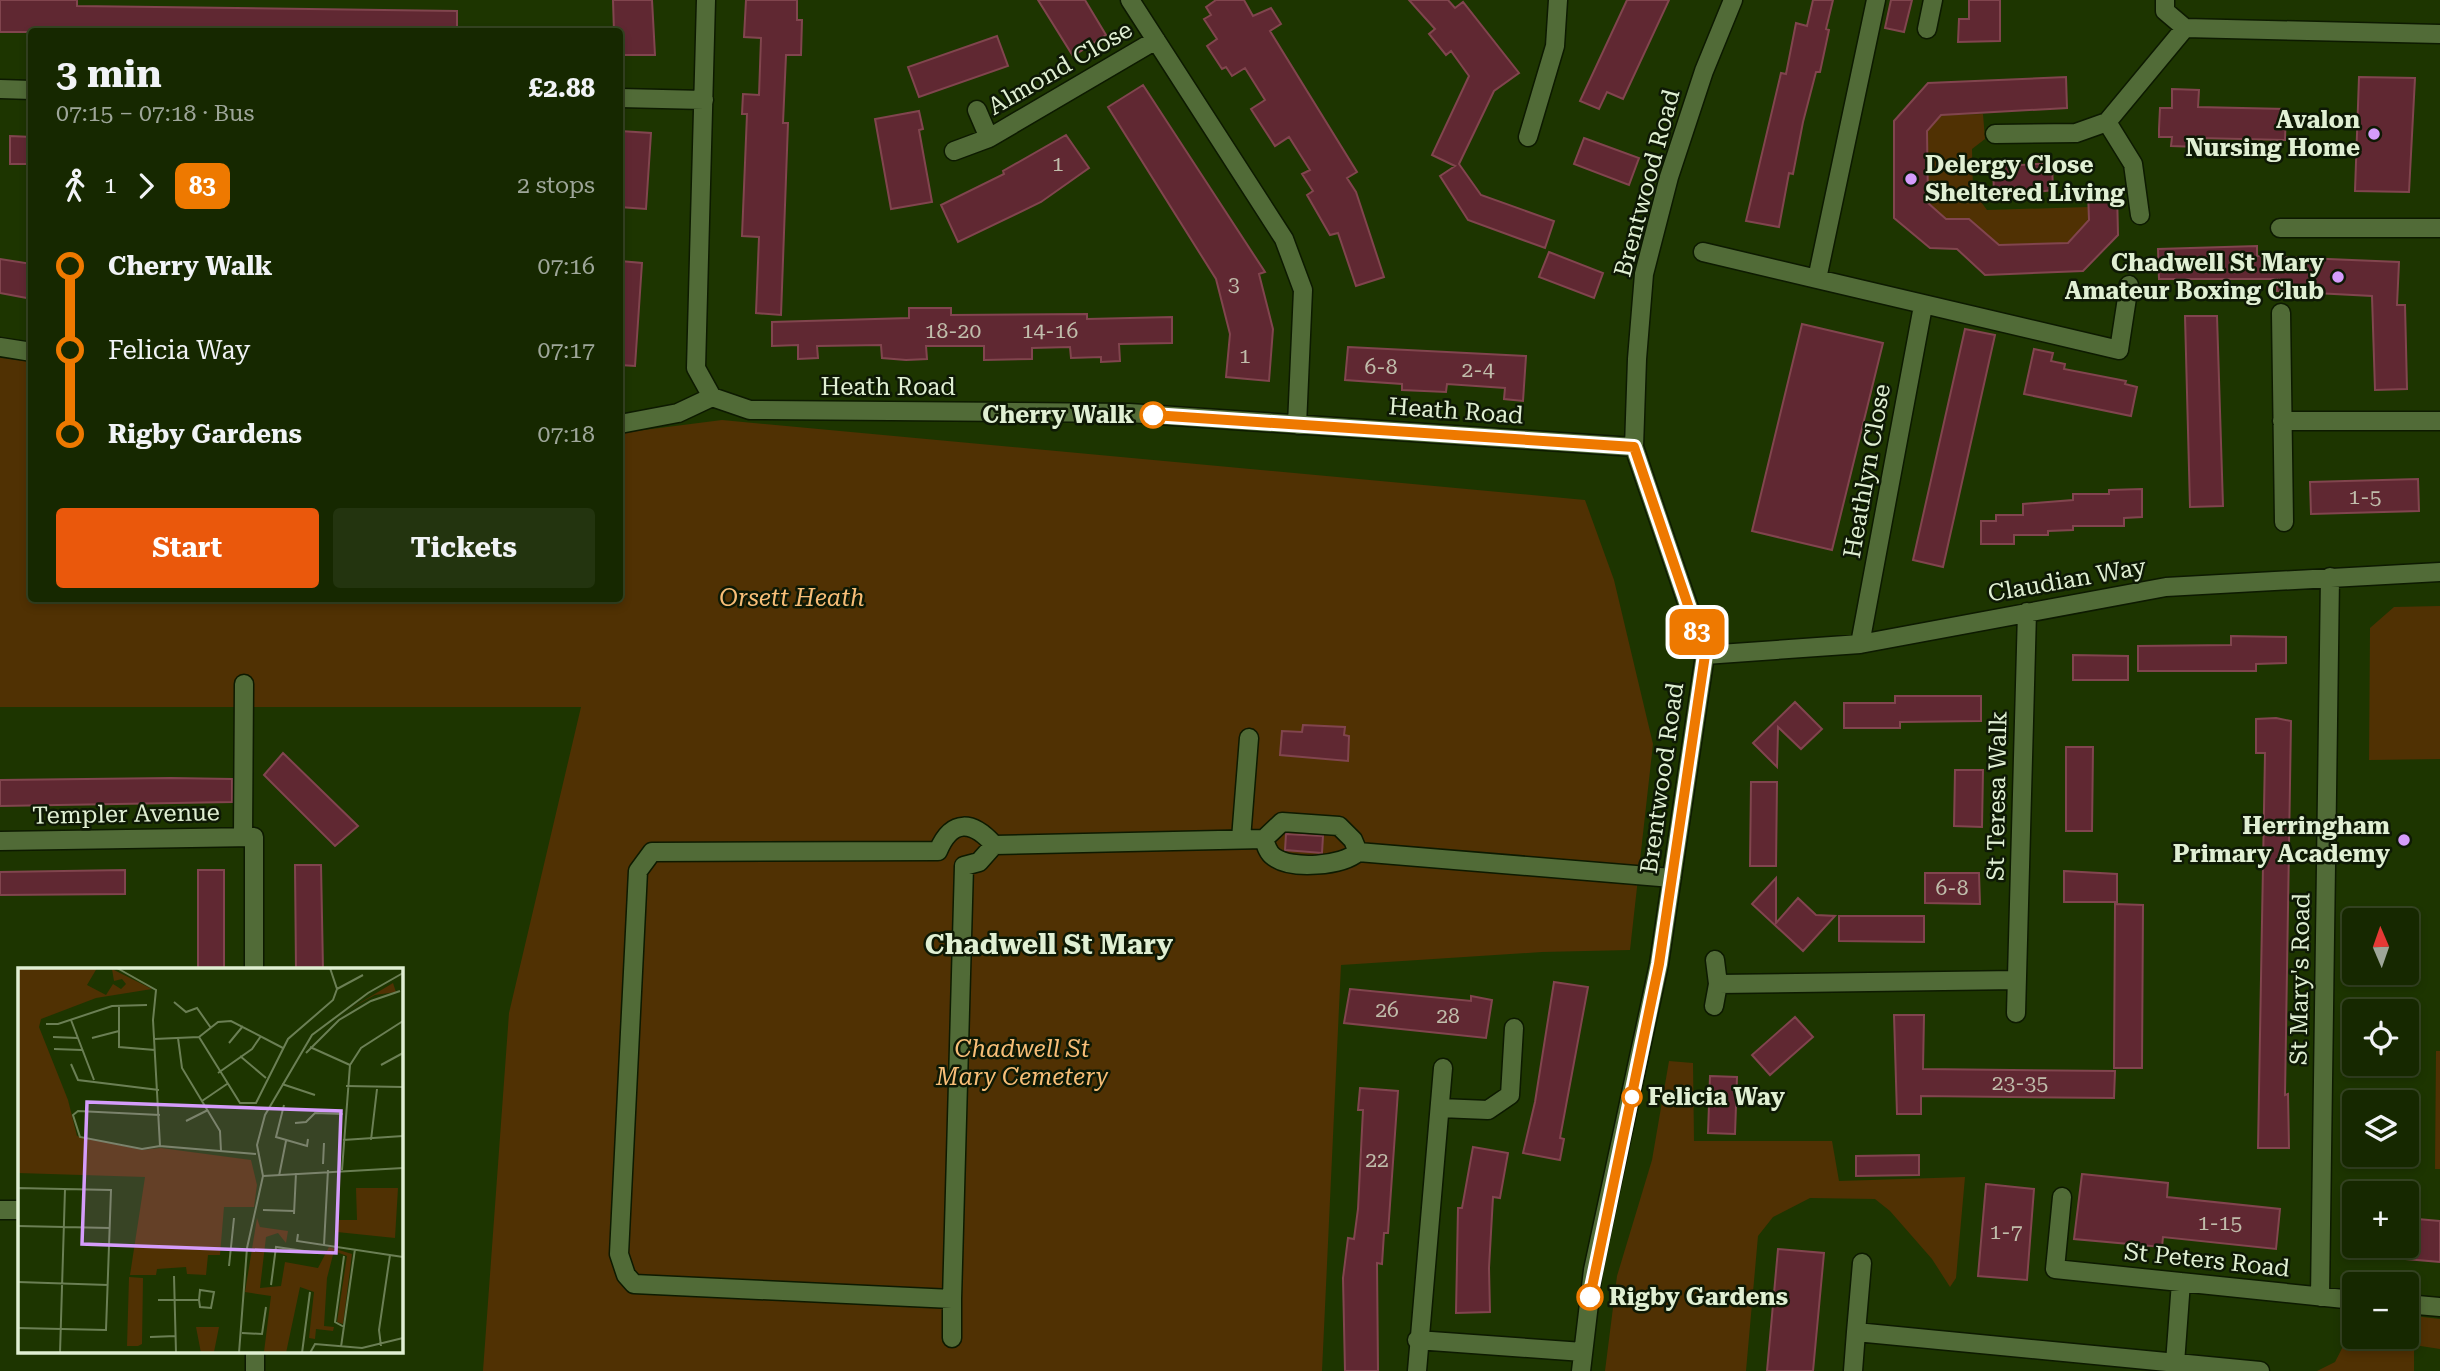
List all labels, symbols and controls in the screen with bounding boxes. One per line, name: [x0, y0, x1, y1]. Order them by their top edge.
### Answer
street label: Almond Close: [983, 15, 1137, 121]
text: 3 min: [56, 52, 162, 96]
text: £2.88: [529, 73, 595, 103]
street label: Brentwood Road: [1609, 86, 1685, 280]
text: 07:15 – 07:18 · Bus: [56, 100, 254, 127]
place label: Avalon Nursing Home: [2185, 106, 2360, 162]
marker: Avalon Nursing Home: [2366, 126, 2382, 142]
place label: Delergy Close Sheltered Living: [1925, 151, 2125, 207]
house number: 1: [1052, 152, 1064, 176]
icon: walk: [56, 167, 94, 205]
icon: forward: [127, 167, 165, 205]
marker: Delergy Close Sheltered Living: [1903, 171, 1919, 187]
text: 1: [104, 172, 117, 199]
text: 83: [189, 172, 216, 200]
text: 2 stops: [517, 172, 595, 199]
place label: Chadwell St Mary Amateur Boxing Club: [2065, 249, 2325, 305]
text: Cherry Walk: [108, 251, 272, 281]
text: 07:16: [538, 253, 595, 280]
marker: Chadwell St Mary Amateur Boxing Club: [2330, 269, 2346, 285]
house number: 3: [1228, 272, 1240, 296]
house number: 18-20: [925, 319, 981, 343]
house number: 14-16: [1022, 319, 1078, 343]
text: Felicia Way: [108, 335, 250, 365]
text: 07:17: [538, 337, 595, 364]
house number: 1: [1239, 344, 1251, 368]
house number: 6-8: [1365, 355, 1397, 379]
house number: 2-4: [1462, 358, 1495, 382]
street label: Heath Road: [820, 373, 956, 401]
street label: Heathlyn Close: [1838, 382, 1896, 560]
street label: Heath Road: [1388, 392, 1524, 430]
place label: Cherry Walk: [982, 401, 1134, 429]
marker: Cherry Walk: [1140, 402, 1166, 428]
text: Rigby Gardens: [108, 419, 302, 449]
text: 07:18: [538, 421, 595, 448]
house number: 1-5: [2349, 485, 2381, 509]
button: Start: [56, 508, 319, 588]
button: Tickets: [333, 508, 595, 588]
street label: Claudian Way: [1986, 552, 2149, 608]
park label: Orsett Heath: [719, 584, 865, 612]
line badge: 83: [1666, 609, 1728, 655]
text: 83: [1684, 618, 1710, 646]
street label: Brentwood Road: [1635, 681, 1689, 875]
street label: St Teresa Walk: [1982, 711, 2012, 881]
street label: Templer Avenue: [32, 798, 220, 830]
place label: Herringham Primary Academy: [2173, 812, 2390, 868]
marker: Herringham Primary Academy: [2396, 832, 2412, 848]
house number: 6-8: [1936, 876, 1968, 900]
street label: St Mary's Road: [2285, 893, 2315, 1065]
north arrow: [2342, 908, 2418, 985]
map controls: [2342, 908, 2419, 1349]
district label: Chadwell St Mary: [925, 928, 1173, 961]
inset map: [18, 968, 402, 1354]
house number: 26: [1375, 998, 1399, 1022]
button: locate: [2342, 999, 2419, 1076]
house number: 28: [1436, 1004, 1460, 1028]
park label: Chadwell St Mary Cemetery: [935, 1035, 1109, 1091]
house number: 23-35: [1992, 1071, 2048, 1095]
place label: Felicia Way: [1648, 1083, 1785, 1111]
marker: Felicia Way: [1622, 1087, 1642, 1107]
button: layers: [2342, 1090, 2419, 1167]
house number: 22: [1365, 1148, 1389, 1172]
button: +: [2342, 1181, 2419, 1258]
house number: 1-15: [2198, 1211, 2242, 1235]
house number: 1-7: [1990, 1220, 2023, 1244]
street label: St Peters Road: [2123, 1237, 2291, 1283]
button: −: [2342, 1272, 2419, 1349]
place label: Rigby Gardens: [1609, 1283, 1788, 1311]
marker: Rigby Gardens: [1577, 1284, 1603, 1310]

